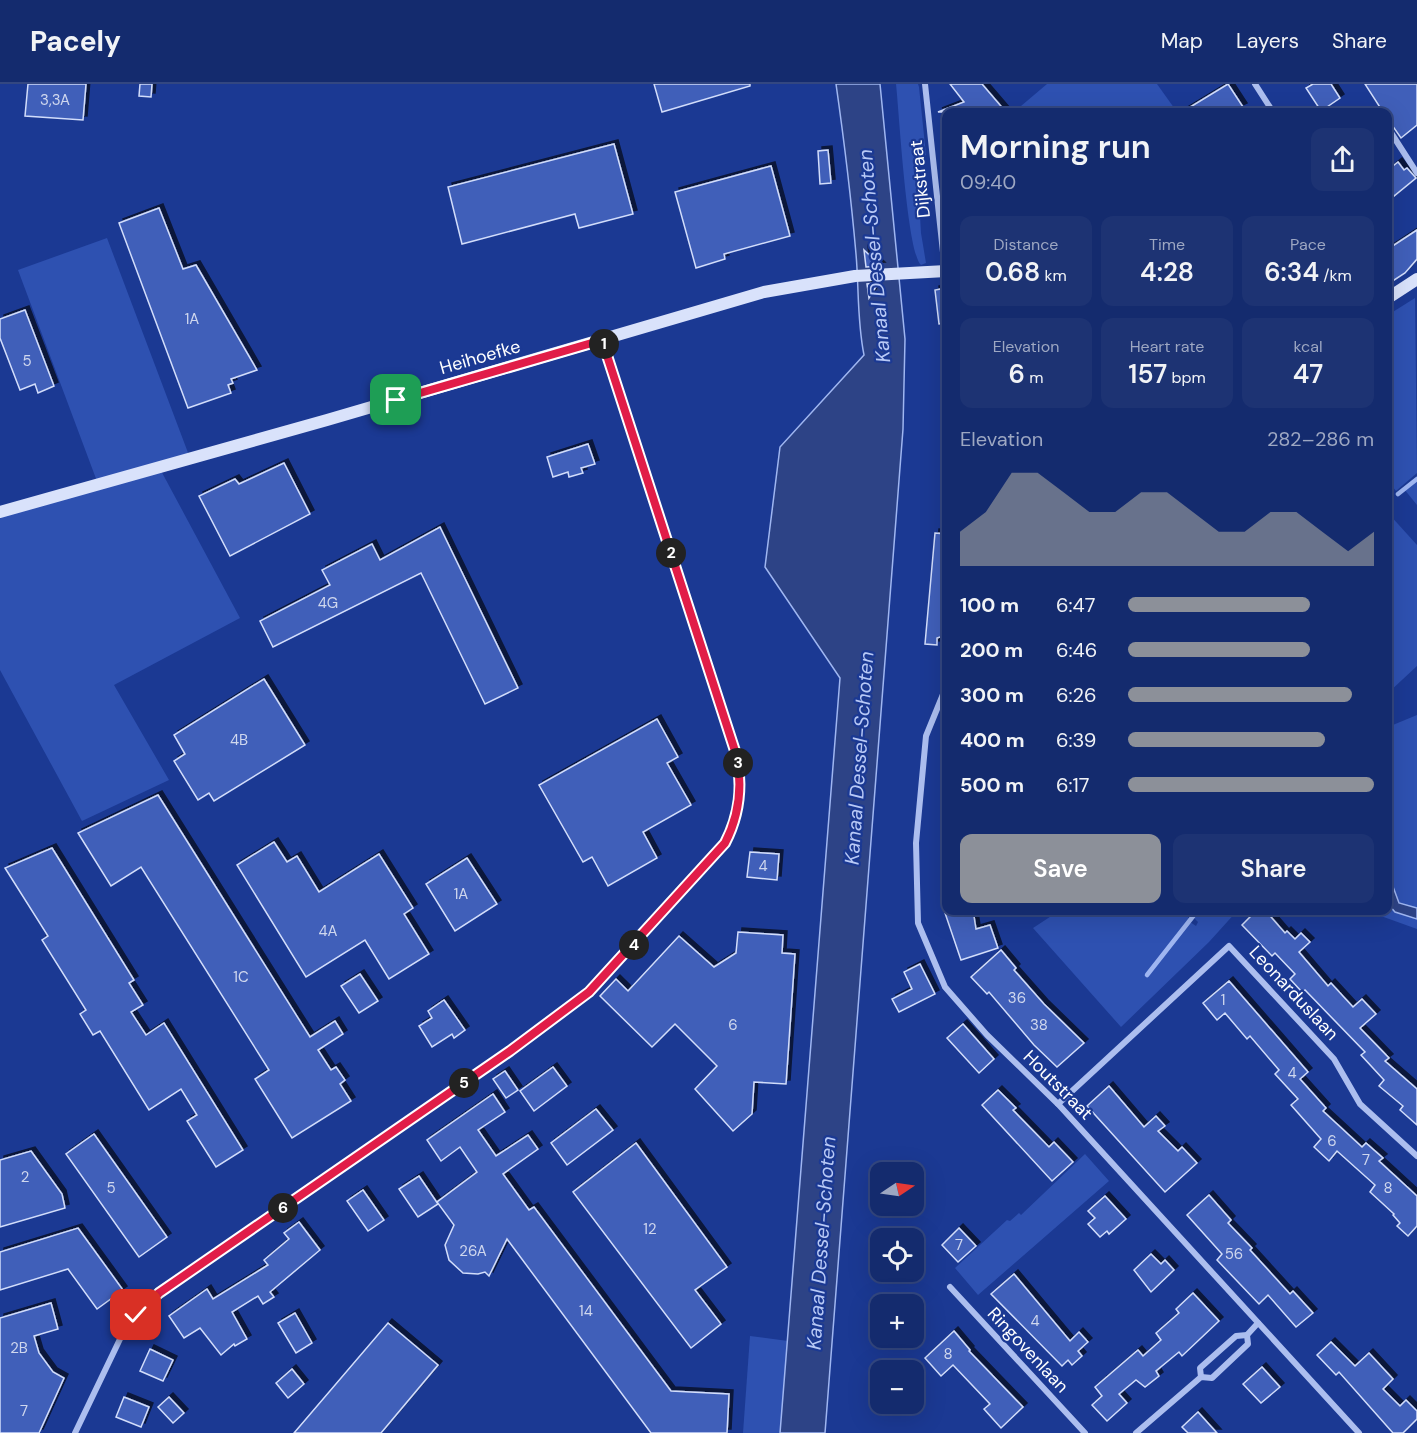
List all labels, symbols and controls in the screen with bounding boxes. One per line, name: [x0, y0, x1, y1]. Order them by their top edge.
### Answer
text: Pacely: [30, 23, 121, 60]
text: Map: [1161, 27, 1203, 55]
text: Layers: [1236, 27, 1299, 55]
text: Share: [1332, 27, 1387, 55]
house number: 3,3A: [40, 90, 70, 110]
text: Morning run: [960, 125, 1151, 168]
button: share: [1311, 128, 1374, 191]
street label: Dijkstraat: [904, 139, 936, 219]
water label: Kanaal Dessel-Schoten: [852, 148, 896, 364]
text: 09:40: [960, 169, 1016, 195]
text: Distance: [994, 234, 1058, 255]
text: Time: [1149, 234, 1185, 255]
text: Pace: [1290, 234, 1326, 255]
text: 0.68: [985, 255, 1040, 289]
text: 4:28: [1140, 255, 1194, 289]
text: 6:34: [1264, 255, 1319, 289]
text: km: [1040, 265, 1067, 286]
text: /km: [1319, 265, 1352, 286]
house number: 1A: [185, 309, 199, 329]
pin: 1: [589, 329, 619, 359]
text: 1: [601, 333, 607, 354]
street label: Heihoefke: [437, 334, 523, 380]
text: Elevation: [993, 336, 1059, 357]
text: Heart rate: [1130, 336, 1204, 357]
text: kcal: [1294, 336, 1322, 357]
house number: 5: [22, 351, 32, 371]
text: 6: [1009, 357, 1025, 391]
text: 157: [1128, 357, 1167, 391]
text: 47: [1293, 357, 1323, 391]
text: m: [1025, 367, 1043, 388]
text: bpm: [1167, 367, 1206, 388]
pin: [370, 374, 421, 425]
icon: arrive: [379, 383, 412, 416]
text: Elevation: [960, 426, 1043, 452]
text: 282–286 m: [1267, 426, 1374, 452]
pin: 2: [656, 538, 686, 568]
text: 2: [666, 542, 676, 563]
text: 100 m: [960, 592, 1019, 618]
text: 6:47: [1056, 592, 1095, 618]
house number: 4G: [318, 593, 338, 613]
text: 200 m: [960, 637, 1023, 663]
text: 6:46: [1056, 637, 1097, 663]
water label: Kanaal Dessel-Schoten: [839, 650, 879, 866]
text: 300 m: [960, 682, 1024, 708]
text: 6:26: [1056, 682, 1097, 708]
text: 400 m: [960, 727, 1025, 753]
text: 6:39: [1056, 727, 1096, 753]
house number: 4B: [230, 730, 248, 750]
pin: 3: [723, 748, 753, 778]
text: 3: [733, 752, 743, 773]
text: 500 m: [960, 772, 1024, 798]
text: 6:17: [1056, 772, 1090, 798]
button: Save: [960, 834, 1161, 903]
button: Share: [1173, 834, 1374, 903]
house number: 4: [758, 856, 768, 876]
house number: 1A: [454, 884, 468, 904]
house number: 4A: [318, 921, 338, 941]
pin: 4: [619, 930, 649, 960]
text: 4: [629, 934, 639, 955]
street label: Leonarduslaan: [1244, 941, 1344, 1045]
house number: 1C: [233, 967, 249, 987]
house number: 36: [1008, 988, 1026, 1008]
house number: 1: [1221, 990, 1225, 1010]
house number: 6: [728, 1015, 738, 1035]
house number: 38: [1030, 1015, 1048, 1035]
street label: Houtstraat: [1018, 1045, 1098, 1125]
house number: 4: [1287, 1063, 1297, 1083]
pin: 5: [449, 1068, 479, 1098]
text: 5: [459, 1072, 469, 1093]
house number: 6: [1327, 1131, 1337, 1151]
water label: Kanaal Dessel-Schoten: [801, 1135, 841, 1351]
house number: 7: [1362, 1150, 1370, 1170]
north arrow: [870, 1162, 924, 1216]
map controls: [870, 1162, 924, 1414]
house number: 2: [21, 1167, 29, 1187]
house number: 5: [106, 1178, 116, 1198]
house number: 8: [1383, 1178, 1393, 1198]
pin: 6: [268, 1193, 298, 1223]
text: 6: [278, 1197, 288, 1218]
house number: 12: [643, 1219, 657, 1239]
button: locate: [870, 1228, 924, 1282]
house number: 7: [955, 1235, 963, 1255]
house number: 26A: [459, 1241, 487, 1261]
house number: 56: [1225, 1244, 1243, 1264]
pin: [110, 1289, 161, 1340]
button: +: [870, 1294, 924, 1348]
icon: check: [119, 1298, 152, 1331]
house number: 14: [579, 1301, 593, 1321]
street label: Ringovenlaan: [982, 1302, 1074, 1398]
house number: 4: [1030, 1311, 1040, 1331]
house number: 2B: [10, 1338, 28, 1358]
house number: 8: [943, 1344, 953, 1364]
button: −: [870, 1360, 924, 1414]
house number: 7: [20, 1401, 28, 1421]

